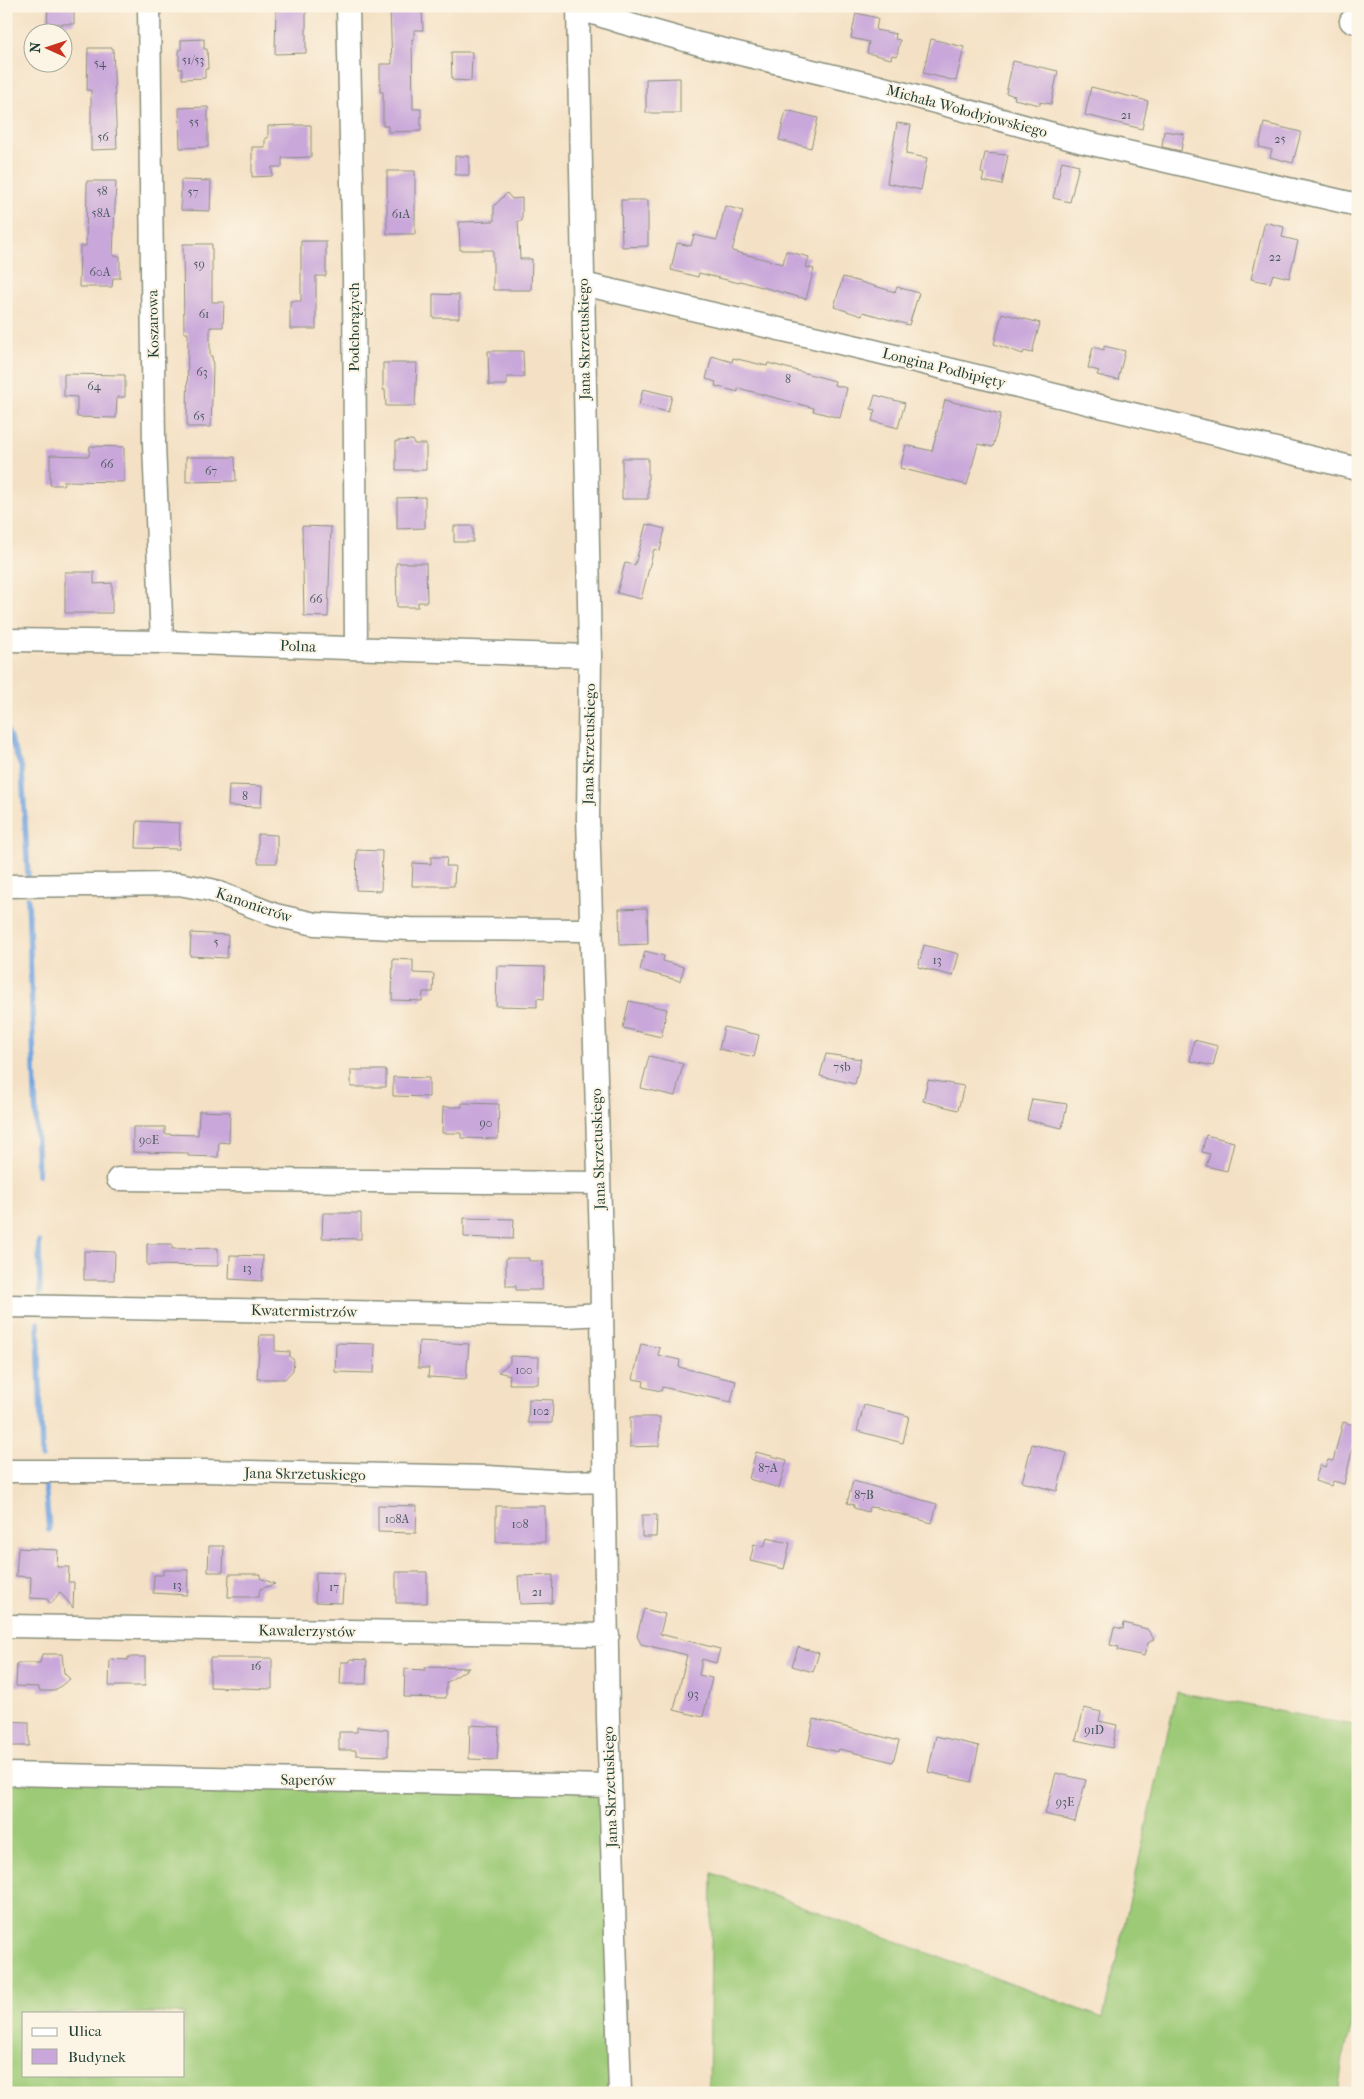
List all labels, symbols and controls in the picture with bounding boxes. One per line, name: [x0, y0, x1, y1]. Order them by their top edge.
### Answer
north arrow: [22, 22, 72, 72]
text: N: [27, 41, 44, 53]
house number: 51/53: [182, 53, 204, 67]
house number: 54: [94, 56, 107, 70]
street label: Michała Wołodyjowskiego: [885, 81, 1050, 141]
house number: 21: [1121, 108, 1131, 122]
house number: 55: [189, 115, 199, 129]
house number: 56: [97, 130, 109, 144]
house number: 25: [1274, 132, 1286, 146]
house number: 58: [96, 184, 108, 198]
house number: 57: [188, 185, 199, 199]
house number: 58A: [92, 206, 111, 220]
house number: 61A: [392, 207, 410, 221]
house number: 22: [1269, 250, 1281, 264]
house number: 59: [193, 257, 205, 271]
house number: 60A: [90, 265, 111, 279]
street label: Jana Skrzetuskiego: [574, 278, 594, 401]
street label: Podchorążych: [345, 282, 363, 372]
street label: Koszarowa: [143, 288, 163, 359]
house number: 61: [199, 307, 209, 321]
street label: Longina Podbipięty: [880, 344, 1009, 392]
house number: 63: [196, 365, 208, 379]
house number: 8: [785, 372, 791, 386]
house number: 64: [87, 379, 102, 393]
house number: 65: [193, 409, 205, 423]
house number: 66: [101, 457, 114, 471]
house number: 67: [205, 464, 217, 478]
house number: 66: [310, 592, 323, 606]
street label: Polna: [280, 636, 317, 656]
street label: Jana Skrzetuskiego: [579, 683, 599, 806]
house number: 8: [242, 789, 248, 803]
street label: Kanonierów: [214, 884, 295, 927]
house number: 5: [213, 935, 219, 949]
house number: 13: [932, 953, 942, 967]
house number: 75b: [833, 1060, 851, 1074]
street label: Jana Skrzetuskiego: [587, 1088, 609, 1211]
house number: 90: [480, 1116, 492, 1130]
house number: 90E: [139, 1133, 159, 1147]
house number: 13: [242, 1261, 252, 1275]
street label: Kwatermistrzów: [251, 1301, 358, 1321]
house number: 100: [515, 1363, 533, 1377]
house number: 102: [532, 1404, 550, 1418]
house number: 87A: [758, 1461, 778, 1475]
street label: Jana Skrzetuskiego: [243, 1464, 366, 1484]
house number: 87B: [854, 1488, 874, 1502]
house number: 108A: [385, 1512, 410, 1526]
house number: 108: [512, 1517, 528, 1531]
house number: 13: [172, 1578, 182, 1592]
house number: 17: [329, 1580, 339, 1594]
house number: 21: [532, 1585, 542, 1599]
street label: Kawalerzystów: [258, 1621, 357, 1641]
house number: 16: [251, 1659, 262, 1673]
house number: 93: [687, 1687, 699, 1701]
house number: 91D: [1084, 1723, 1104, 1737]
street label: Jana Skrzetuskiego: [599, 1726, 621, 1849]
street label: Saperów: [280, 1771, 336, 1789]
house number: 93E: [1056, 1795, 1074, 1809]
legend: [22, 2012, 185, 2076]
text: Ulica: [68, 2022, 103, 2040]
text: Budynek: [68, 2048, 126, 2066]

